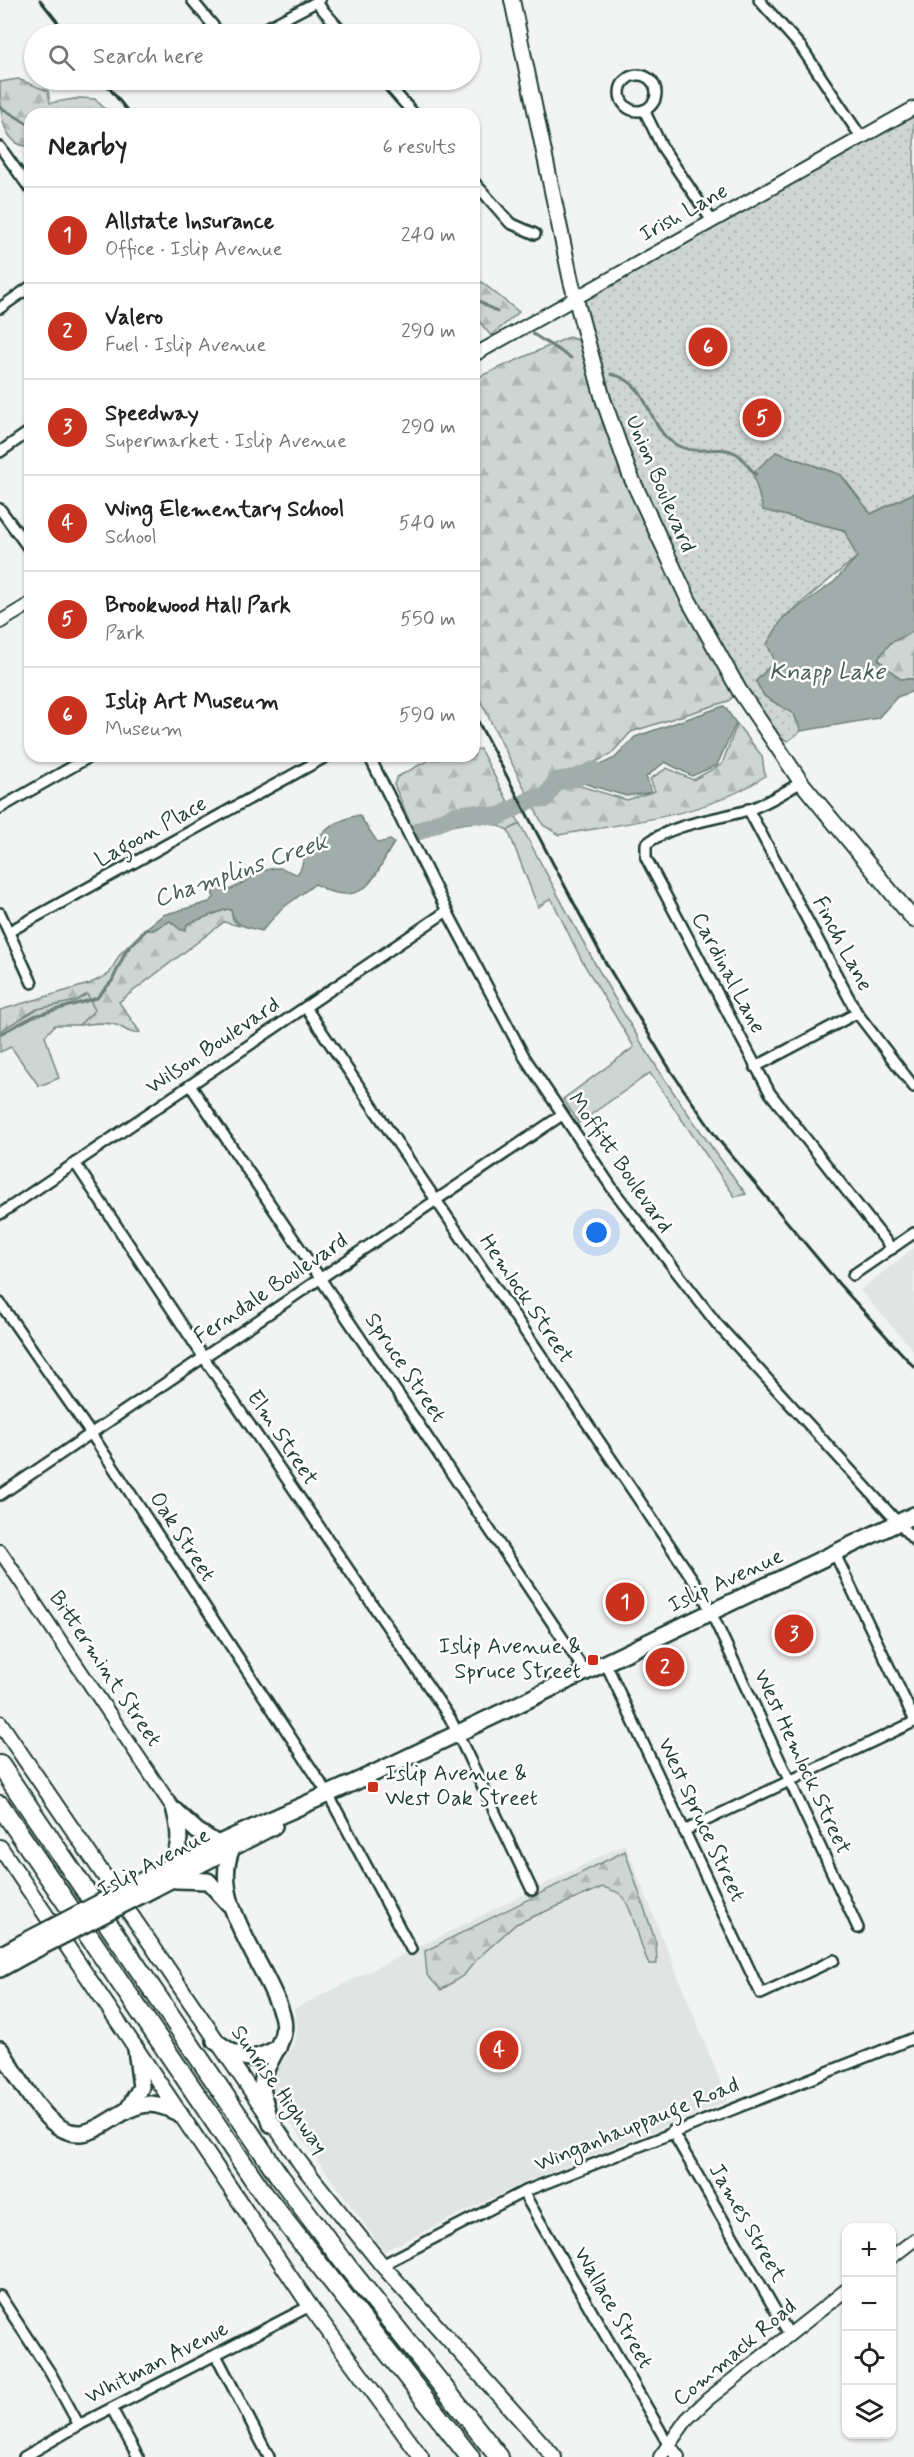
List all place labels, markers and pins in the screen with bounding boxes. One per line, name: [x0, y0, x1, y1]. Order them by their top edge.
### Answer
pin: 6: [688, 324, 728, 370]
pin: 5: [742, 396, 782, 440]
pin: 1: [606, 1580, 644, 1624]
pin: 3: [774, 1612, 814, 1656]
place label: Islip Avenue & Spruce Street: [439, 1633, 581, 1686]
pin: 2: [646, 1644, 684, 1690]
marker: Islip Avenue & Spruce Street: [586, 1653, 600, 1667]
place label: Islip Avenue & West Oak Street: [385, 1760, 538, 1813]
marker: Islip Avenue & West Oak Street: [366, 1780, 380, 1794]
pin: 4: [480, 2028, 518, 2072]

